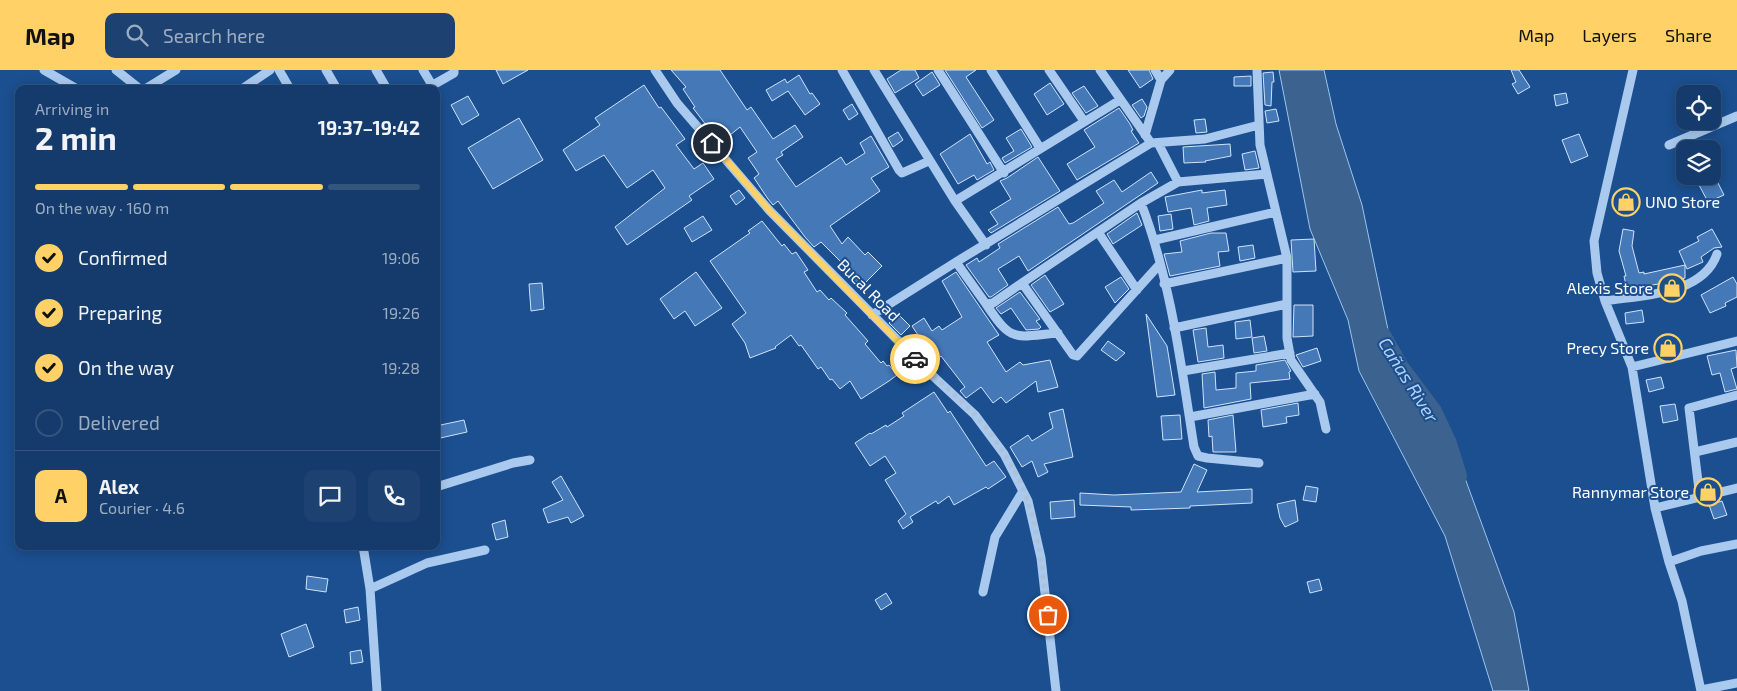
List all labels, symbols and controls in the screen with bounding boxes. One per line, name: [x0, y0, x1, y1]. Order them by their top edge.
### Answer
search box: [105, 13, 455, 58]
text: Map: [25, 21, 75, 50]
icon: search: [123, 21, 151, 49]
text: Search here: [163, 24, 265, 47]
text: Map: [1518, 24, 1554, 46]
text: Layers: [1582, 24, 1637, 46]
text: Share: [1665, 24, 1712, 46]
map controls: [1676, 85, 1721, 185]
button: locate: [1676, 85, 1721, 130]
text: Arriving in: [35, 99, 109, 118]
text: 19:37–19:42: [318, 116, 420, 139]
text: 2 min: [35, 118, 117, 156]
pin: [691, 122, 733, 164]
icon: home: [698, 129, 726, 157]
button: layers: [1676, 140, 1721, 185]
shop icon: UNO Store: [1611, 187, 1641, 217]
place label: UNO Store: [1645, 192, 1720, 211]
text: On the way · 160 m: [35, 198, 169, 217]
icon: check: [35, 244, 63, 272]
text: Confirmed: [78, 246, 168, 269]
text: 19:06: [382, 248, 420, 267]
street label: Bucal Road: [834, 254, 905, 325]
shop icon: Alexis Store: [1657, 273, 1687, 303]
place label: Alexis Store: [1567, 278, 1653, 297]
icon: check: [35, 299, 63, 327]
text: Preparing: [78, 301, 162, 324]
text: 19:26: [383, 303, 420, 322]
water label: Cañas River: [1374, 333, 1444, 427]
shop icon: Precy Store: [1653, 333, 1683, 363]
courier: [890, 334, 940, 384]
place label: Precy Store: [1566, 338, 1649, 357]
icon: car: [901, 345, 929, 373]
icon: check: [35, 354, 63, 382]
text: On the way: [78, 356, 174, 379]
text: 19:28: [382, 358, 420, 377]
text: Delivered: [78, 411, 160, 434]
button: chat: [304, 470, 356, 522]
button: phone: [368, 470, 420, 522]
text: Alex: [99, 475, 139, 498]
shop icon: Rannymar Store: [1693, 477, 1723, 507]
place label: Rannymar Store: [1572, 482, 1689, 501]
text: A: [55, 484, 67, 507]
text: Courier · 4.6: [99, 498, 185, 517]
pin: [1027, 594, 1069, 636]
icon: bag: [1034, 601, 1062, 629]

